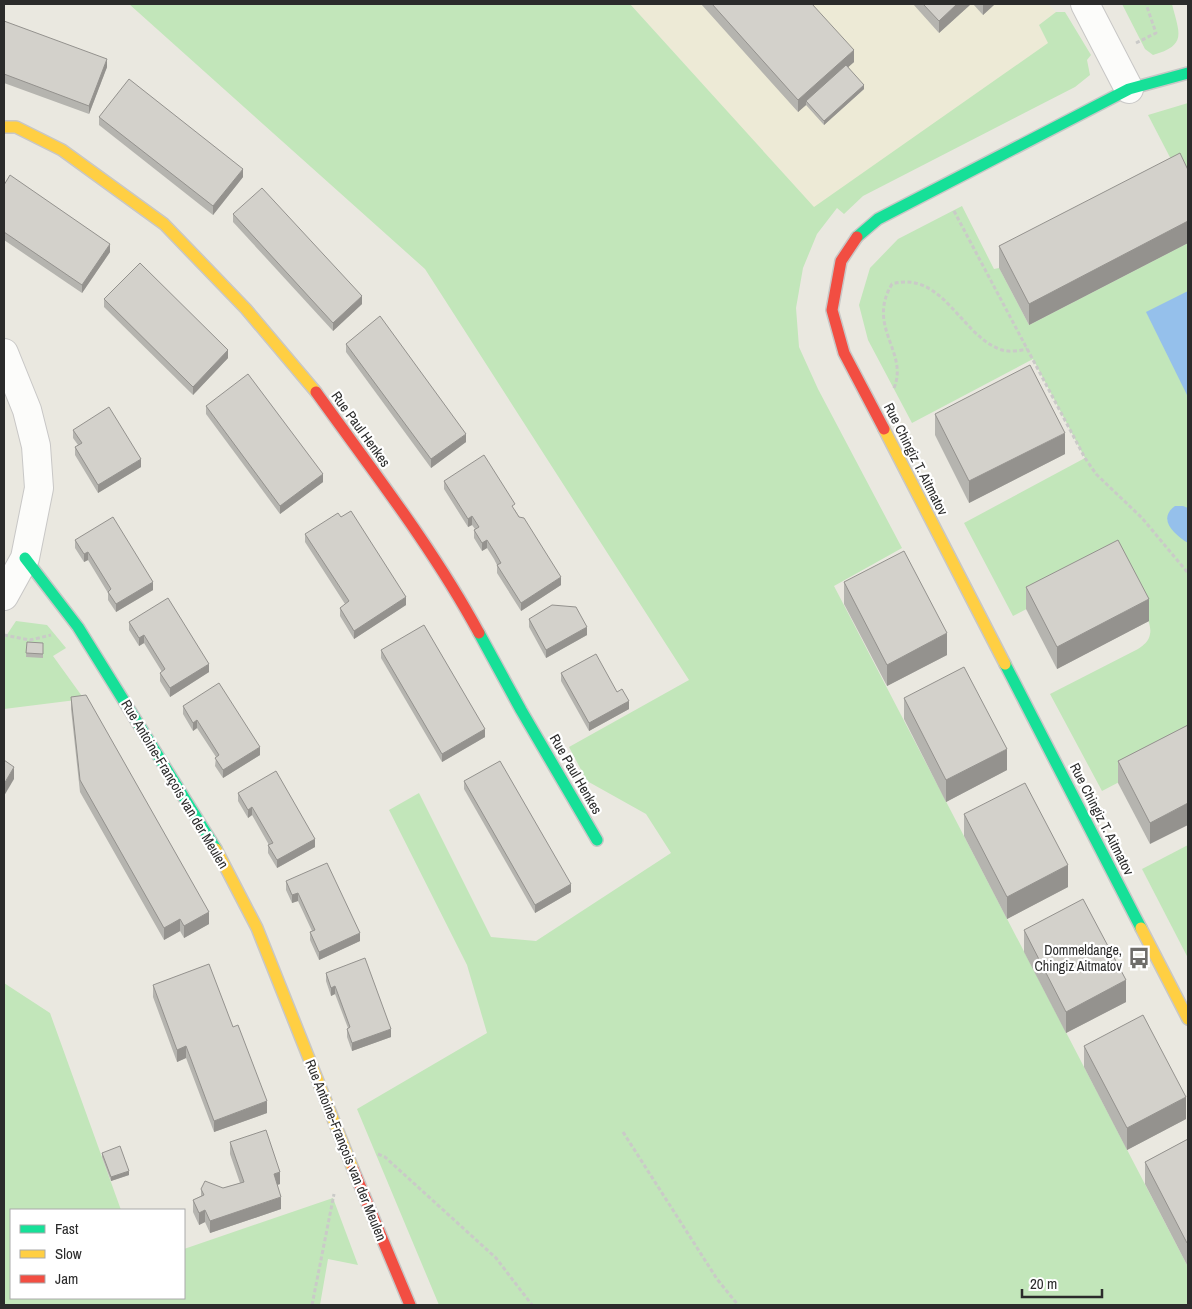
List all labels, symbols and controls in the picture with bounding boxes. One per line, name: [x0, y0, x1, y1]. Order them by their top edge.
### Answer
street label: Rue Paul Henkes: [327, 388, 395, 471]
street label: Rue Chingiz T. Aitmatov: [880, 400, 952, 518]
street label: Rue Antoine-François van der Meulen: [117, 696, 233, 872]
street label: Rue Paul Henkes: [546, 731, 606, 817]
street label: Rue Chingiz T. Aitmatov: [1066, 760, 1138, 878]
place label: Dommeldange, Chingiz Aitmatov: [1035, 941, 1122, 975]
bus stop icon: Dommeldange, Chingiz Aitmatov: [1126, 945, 1152, 971]
street label: Rue Antoine-François van der Meulen: [301, 1057, 391, 1243]
legend: [10, 1209, 185, 1299]
text: Fast: [55, 1218, 79, 1239]
text: Slow: [55, 1243, 82, 1264]
scale bar: [1022, 1266, 1102, 1298]
text: Jam: [55, 1268, 78, 1289]
text: 20 m: [1030, 1273, 1057, 1294]

